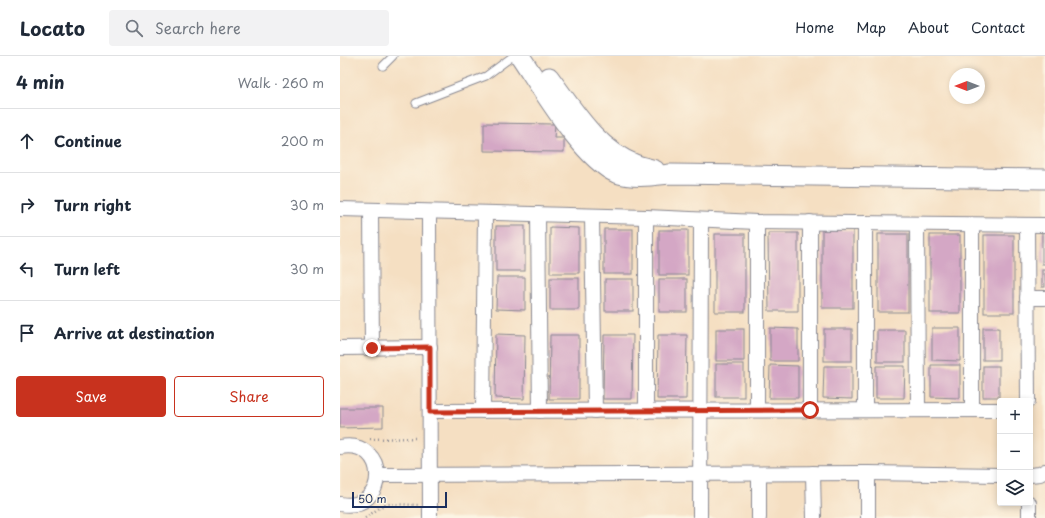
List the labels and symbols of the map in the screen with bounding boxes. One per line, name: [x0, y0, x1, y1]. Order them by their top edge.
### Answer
north arrow: [949, 68, 985, 104]
route end: [363, 339, 381, 357]
route start: [801, 401, 819, 419]
scale bar: [352, 490, 447, 509]

